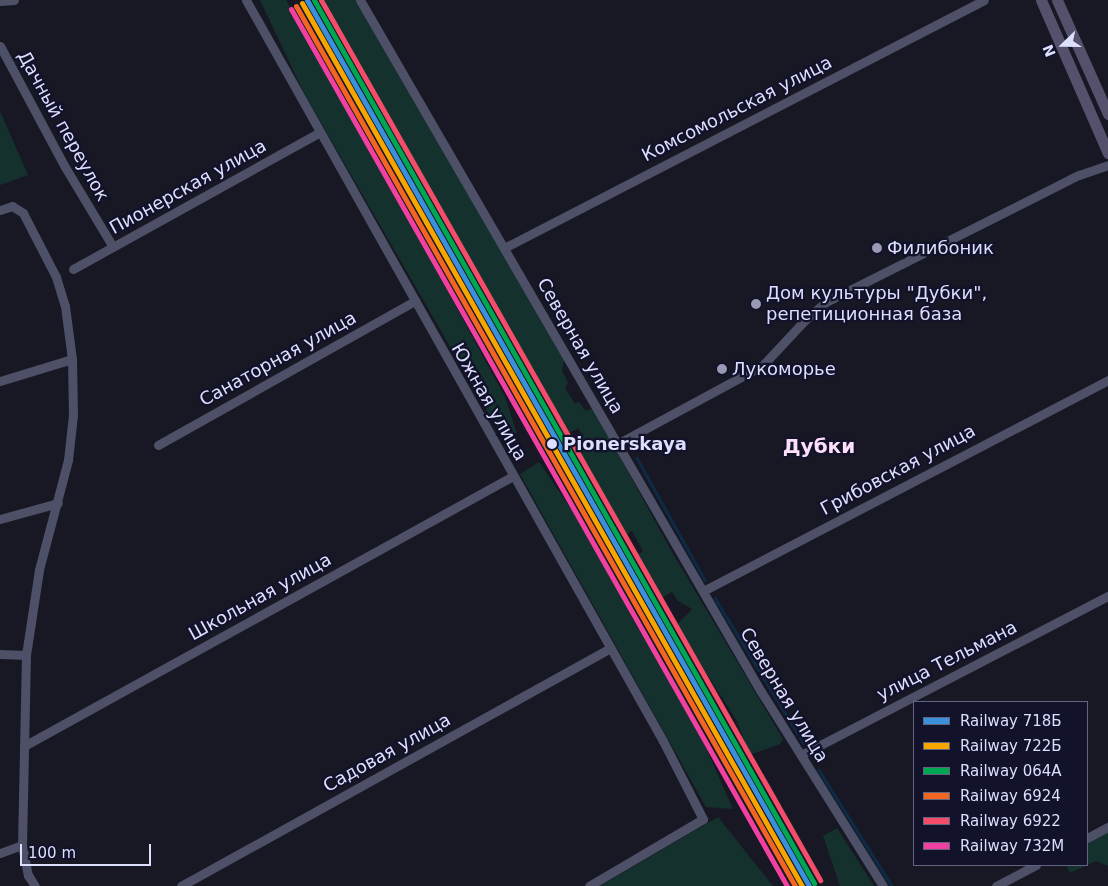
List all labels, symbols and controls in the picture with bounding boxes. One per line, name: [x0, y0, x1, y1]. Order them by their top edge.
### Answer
north arrow: [1038, 20, 1088, 70]
text: N: [1039, 42, 1059, 59]
street label: Дачный переулок: [13, 47, 113, 205]
street label: Комсомольская улица: [638, 52, 836, 166]
street label: Пионерская улица: [106, 135, 270, 239]
place label: Филибоник: [887, 237, 994, 259]
marker: Филибоник: [871, 242, 883, 254]
street label: Северная улица: [532, 274, 628, 418]
place label: Дом культуры "Дубки", репетиционная база: [766, 283, 987, 326]
marker: Дом культуры "Дубки", репетиционная база: [750, 298, 762, 310]
street label: Санаторная улица: [196, 307, 360, 411]
street label: Южная улица: [447, 339, 531, 465]
place label: Лукоморье: [732, 358, 836, 380]
marker: Лукоморье: [716, 363, 728, 375]
street label: Грибовская улица: [817, 420, 979, 520]
place label: Pionerskaya: [563, 433, 687, 455]
district label: Дубки: [783, 434, 855, 458]
marker: Pionerskaya: [545, 437, 559, 451]
street label: Школьная улица: [185, 549, 335, 645]
street label: улица Тельмана: [873, 616, 1021, 706]
street label: Северная улица: [735, 624, 833, 766]
legend: [913, 701, 1088, 866]
street label: Садовая улица: [319, 709, 455, 797]
text: Railway 718Б: [960, 712, 1062, 730]
text: Railway 722Б: [960, 737, 1062, 755]
text: Railway 064А: [960, 762, 1062, 780]
text: Railway 6924: [960, 787, 1061, 805]
text: Railway 6922: [960, 812, 1061, 830]
scale bar: [22, 834, 154, 866]
text: Railway 732М: [960, 837, 1064, 855]
text: 100 m: [28, 844, 76, 862]

